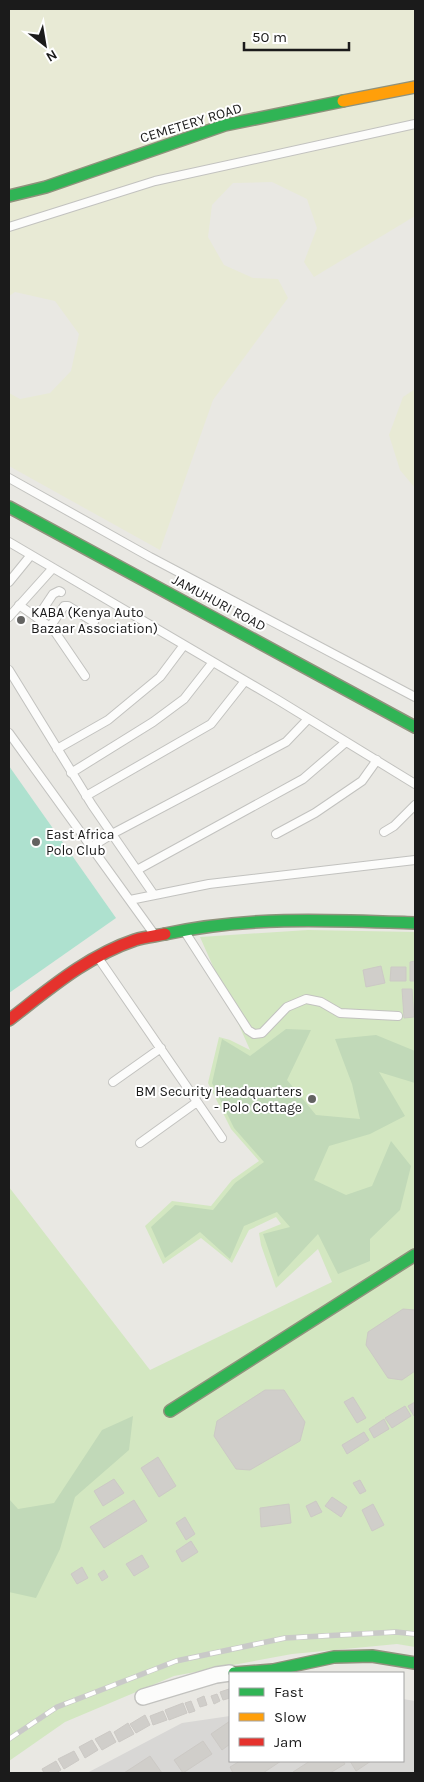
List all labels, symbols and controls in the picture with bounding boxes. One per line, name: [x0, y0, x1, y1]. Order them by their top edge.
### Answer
north arrow: [20, 20, 70, 70]
scale bar: [244, 20, 349, 52]
text: 50 m: [252, 28, 287, 46]
text: N: [43, 46, 60, 66]
street label: CEMETERY ROAD: [138, 99, 244, 147]
street label: JAMUHURI ROAD: [169, 571, 269, 635]
place label: KABA (Kenya Auto Bazaar Association): [31, 604, 158, 637]
marker: KABA (Kenya Auto Bazaar Association): [15, 614, 27, 626]
place label: East Africa Polo Club: [46, 826, 114, 859]
marker: East Africa Polo Club: [30, 836, 42, 848]
place label: BM Security Headquarters - Polo Cottage: [136, 1083, 302, 1116]
marker: BM Security Headquarters - Polo Cottage: [306, 1093, 318, 1105]
legend: [229, 1672, 404, 1762]
text: Fast: [274, 1683, 304, 1701]
text: Slow: [274, 1708, 306, 1726]
text: Jam: [274, 1733, 302, 1751]

